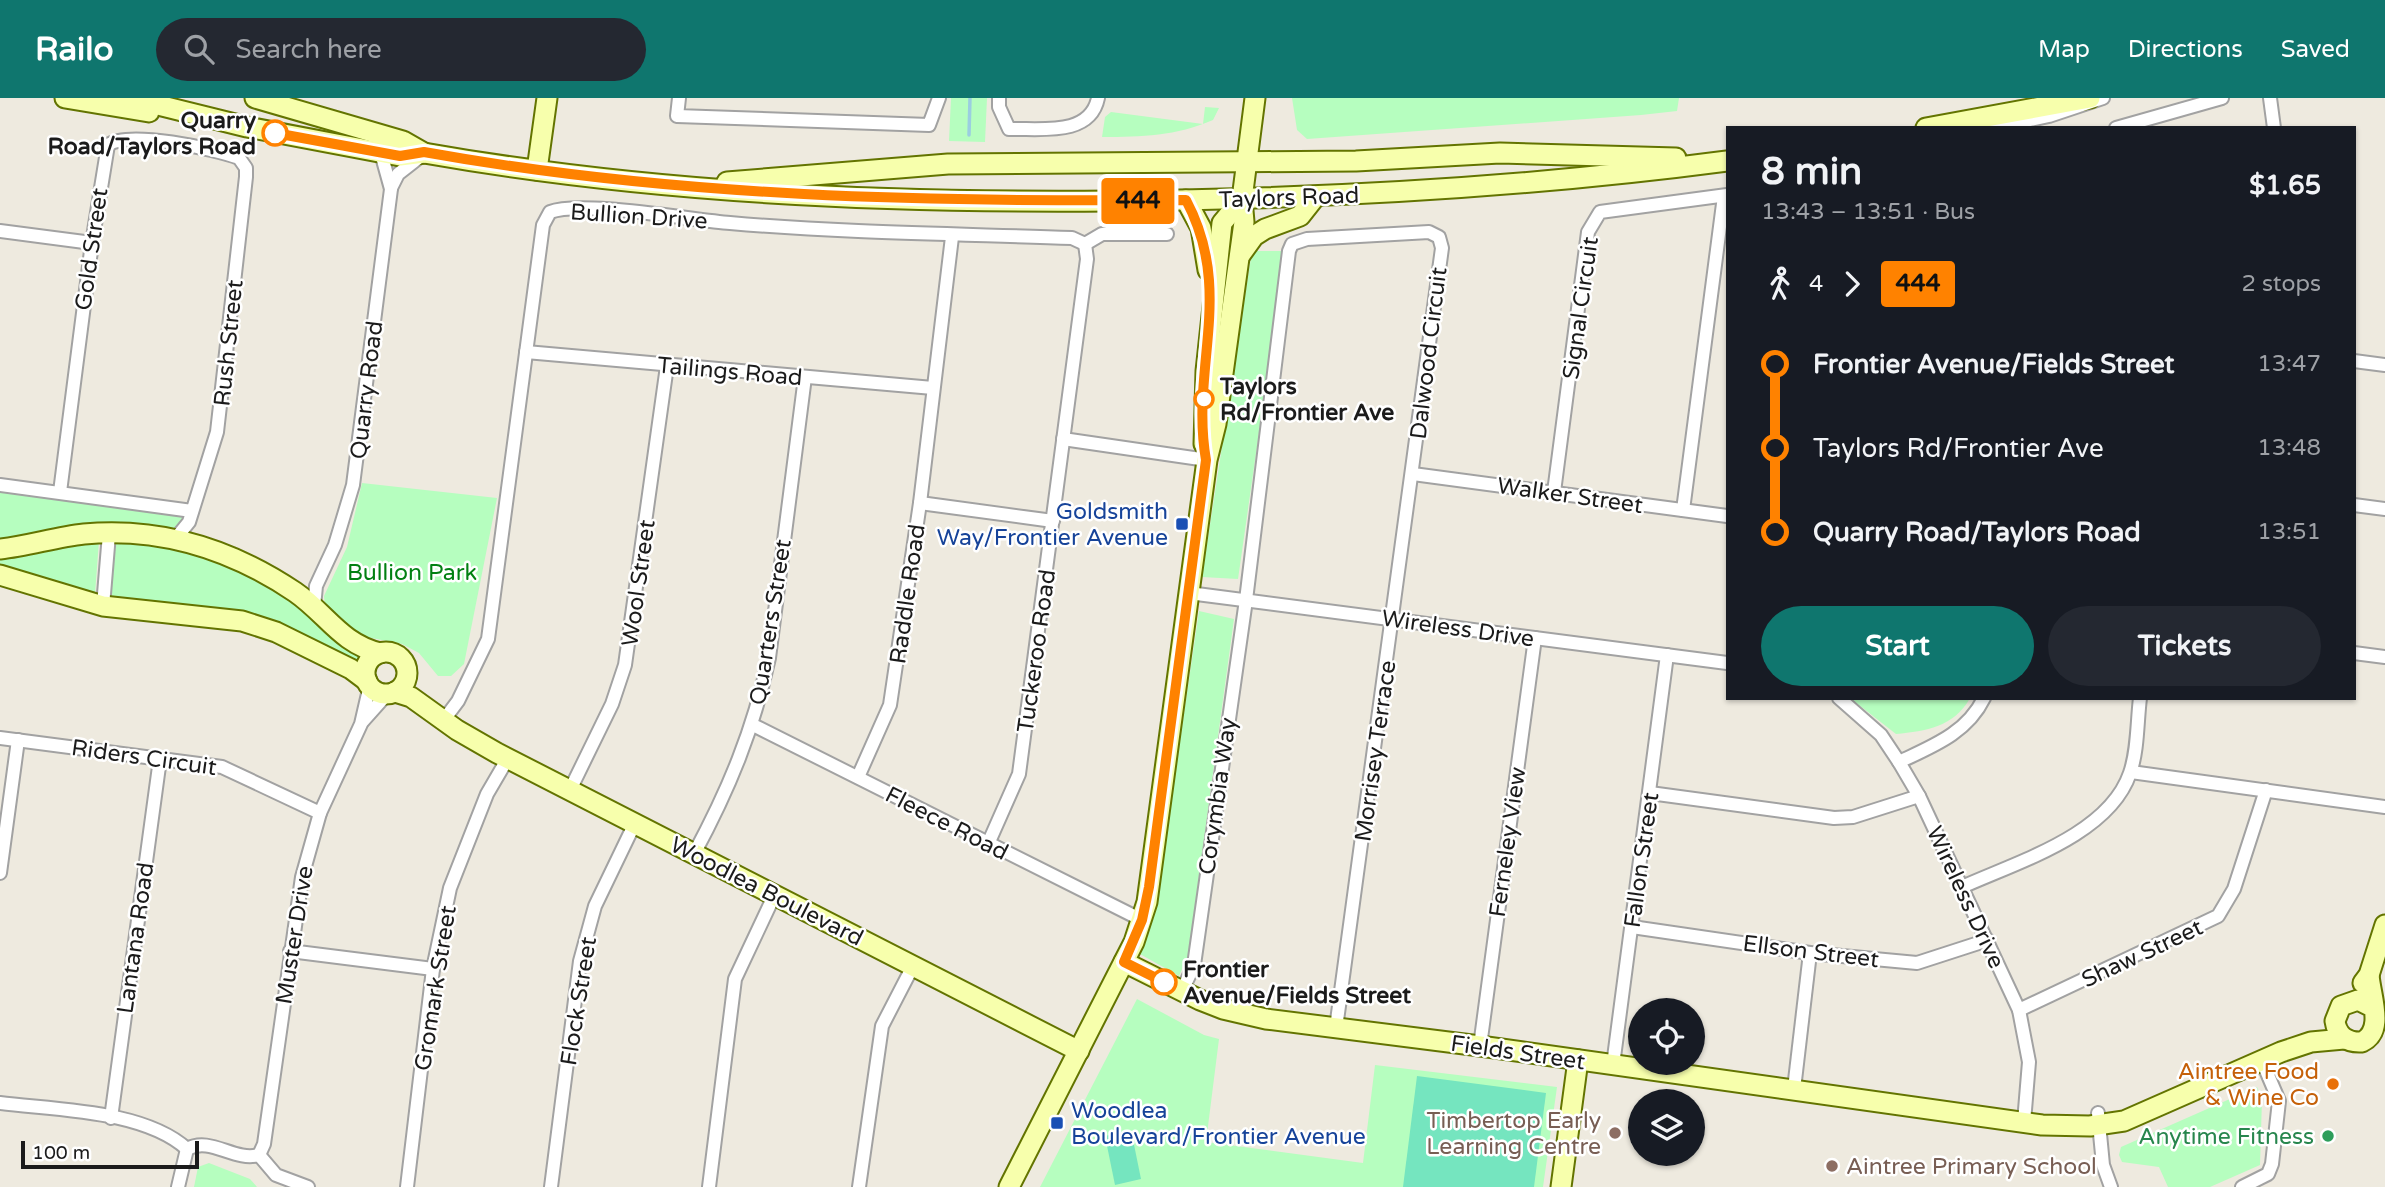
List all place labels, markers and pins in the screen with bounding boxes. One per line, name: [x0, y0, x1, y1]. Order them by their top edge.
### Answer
place label: Quarry Road/Taylors Road: [47, 107, 257, 161]
marker: Quarry Road/Taylors Road: [262, 120, 288, 146]
place label: Taylors Rd/Frontier Ave: [1219, 373, 1394, 427]
marker: Taylors Rd/Frontier Ave: [1194, 389, 1214, 409]
place label: Goldsmith Way/Frontier Avenue: [937, 498, 1168, 552]
marker: Goldsmith Way/Frontier Avenue: [1174, 516, 1190, 532]
place label: Frontier Avenue/Fields Street: [1183, 956, 1411, 1010]
marker: Frontier Avenue/Fields Street: [1151, 969, 1177, 995]
place label: Aintree Food & Wine Co: [2178, 1058, 2319, 1112]
marker: Aintree Food & Wine Co: [2325, 1076, 2341, 1092]
place label: Woodlea Boulevard/Frontier Avenue: [1071, 1097, 1366, 1151]
place label: Timbertop Early Learning Centre: [1426, 1107, 1601, 1161]
marker: Woodlea Boulevard/Frontier Avenue: [1049, 1115, 1065, 1131]
place label: Anytime Fitness: [2138, 1123, 2314, 1151]
marker: Timbertop Early Learning Centre: [1607, 1125, 1623, 1141]
marker: Anytime Fitness: [2320, 1128, 2336, 1144]
place label: Aintree Primary School: [1846, 1153, 2097, 1181]
marker: Aintree Primary School: [1824, 1158, 1840, 1174]

